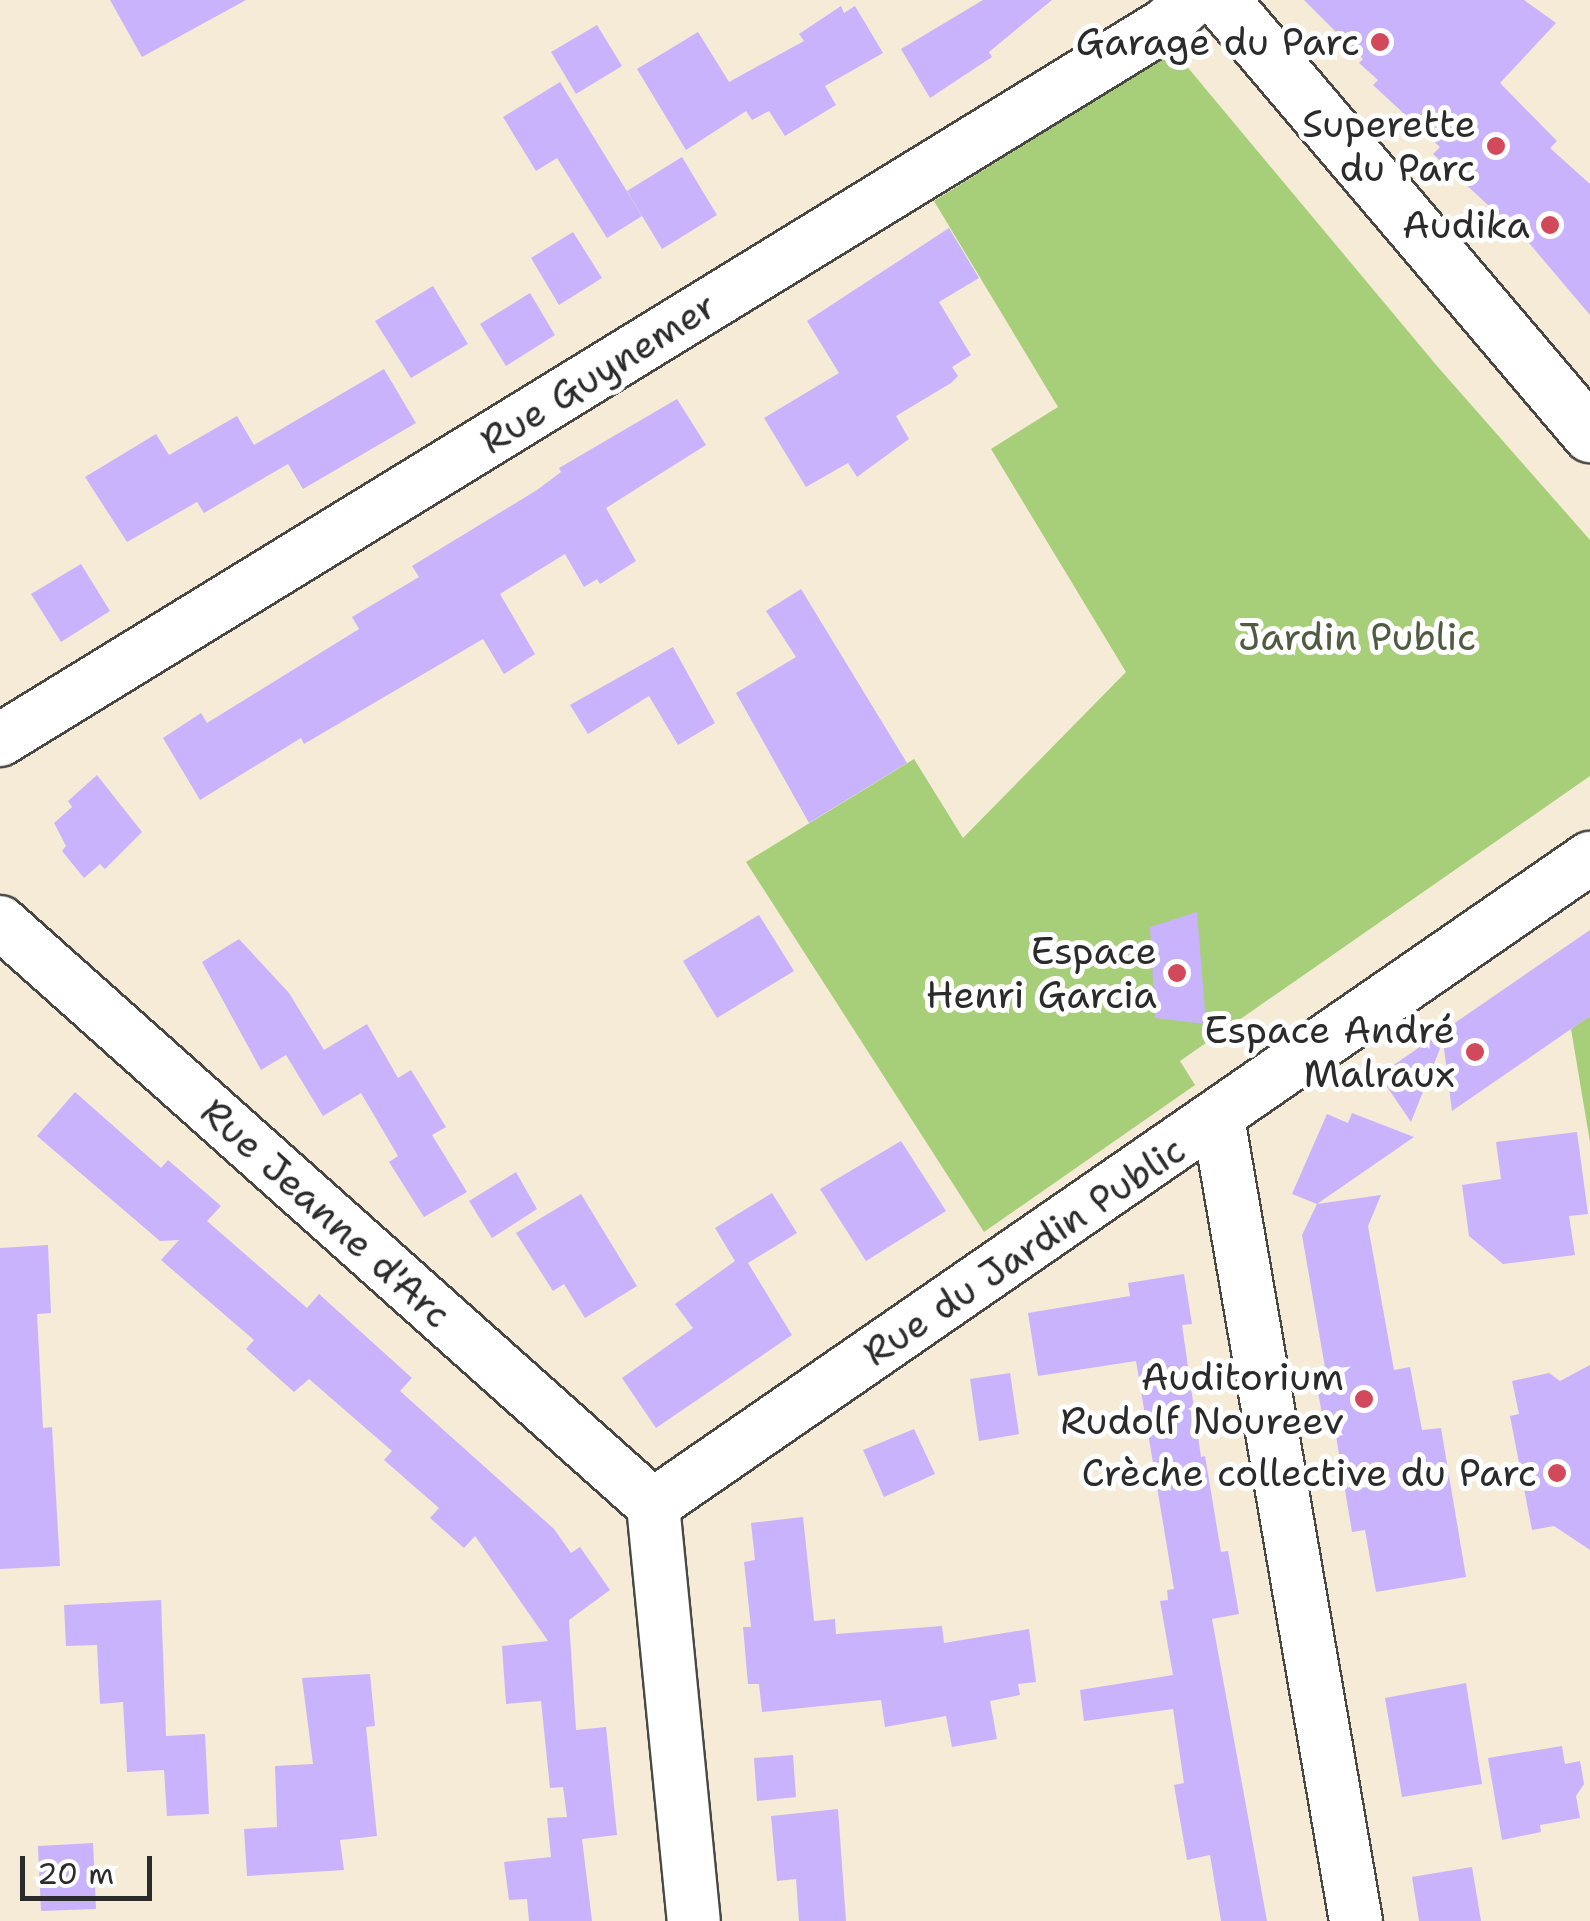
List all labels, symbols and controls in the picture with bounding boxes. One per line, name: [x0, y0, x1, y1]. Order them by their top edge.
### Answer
place label: Garage du Parc: [1075, 19, 1360, 65]
marker: Garage du Parc: [1369, 31, 1391, 53]
place label: Superette du Parc: [1302, 101, 1476, 190]
marker: Superette du Parc: [1485, 135, 1507, 157]
place label: Audika: [1402, 202, 1530, 248]
marker: Audika: [1539, 214, 1561, 236]
street label: Rue Guynemer: [472, 282, 724, 464]
park label: Jardin Public: [1238, 614, 1476, 660]
place label: Espace Henri Garcia: [926, 928, 1157, 1018]
marker: Espace Henri Garcia: [1166, 962, 1188, 984]
place label: Espace André Malraux: [1204, 1007, 1455, 1096]
marker: Espace André Malraux: [1464, 1041, 1486, 1063]
street label: Rue Jeanne d'Arc: [192, 1089, 460, 1337]
street label: Rue du Jardin Public: [855, 1126, 1193, 1376]
place label: Auditorium Rudolf Noureev: [1060, 1354, 1344, 1444]
marker: Auditorium Rudolf Noureev: [1353, 1388, 1375, 1410]
place label: Crèche collective du Parc: [1082, 1450, 1537, 1496]
marker: Crèche collective du Parc: [1546, 1462, 1568, 1484]
scale bar: [25, 1836, 158, 1898]
text: 20 m: [37, 1853, 114, 1894]

